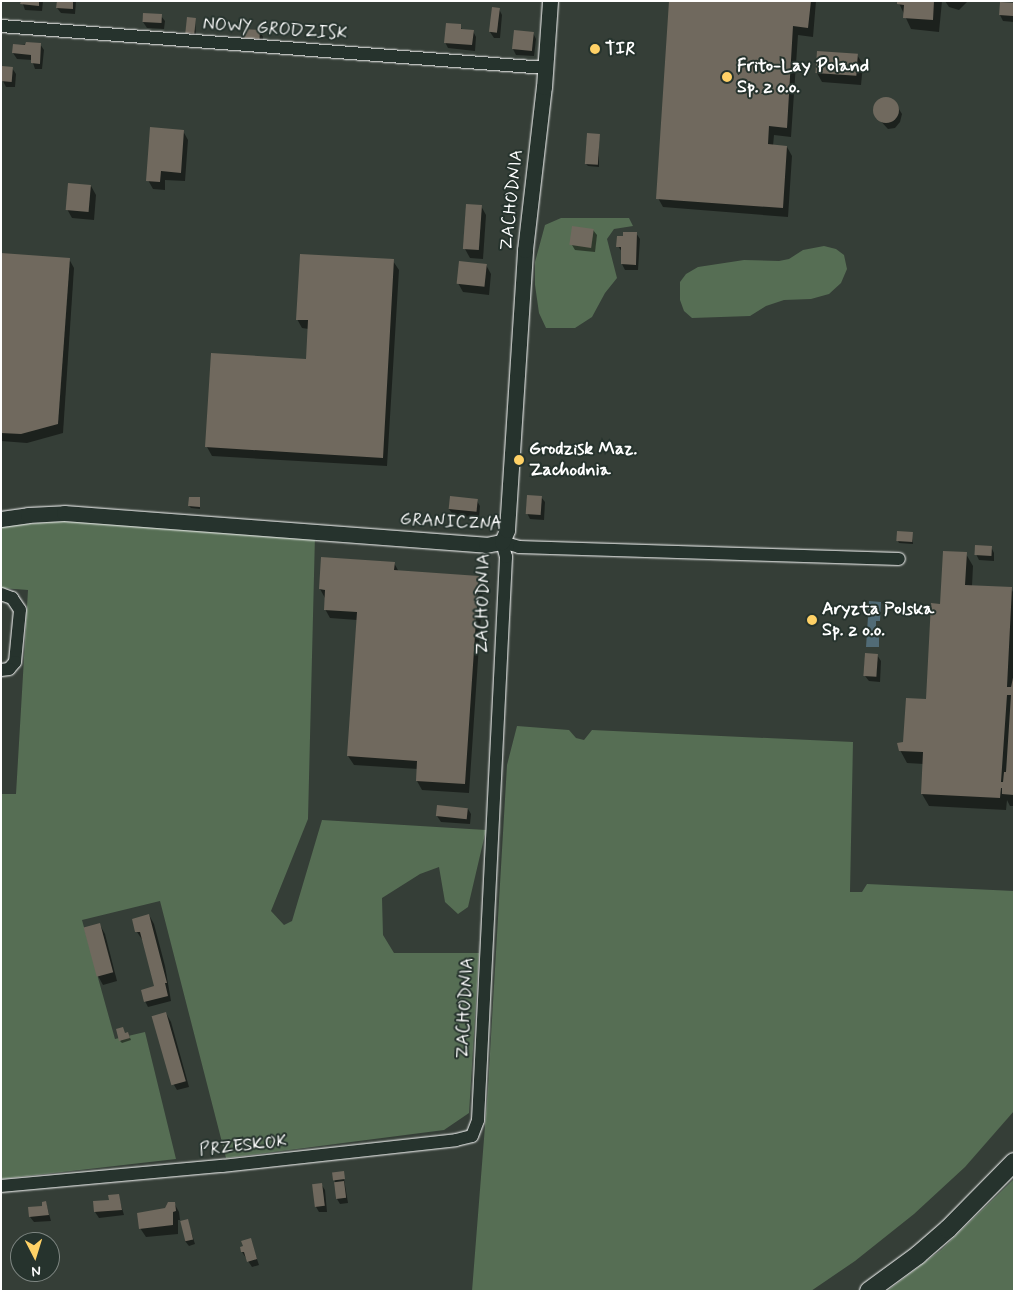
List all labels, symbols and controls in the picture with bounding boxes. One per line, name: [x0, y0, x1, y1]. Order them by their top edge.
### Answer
street label: NOWY GRODZISK: [202, 13, 348, 45]
place label: TIR: [605, 38, 635, 60]
marker: TIR: [589, 43, 601, 55]
place label: Frito-Lay Poland Sp. z o.o.: [737, 56, 867, 98]
marker: Frito-Lay Poland Sp. z o.o.: [721, 71, 733, 83]
street label: ZACHODNIA: [496, 148, 528, 252]
place label: Grodzisk Maz. Zachodnia: [529, 439, 637, 482]
marker: Grodzisk Maz. Zachodnia: [513, 454, 525, 466]
street label: GRANICZNA: [399, 509, 503, 535]
street label: ZACHODNIA: [471, 553, 495, 655]
place label: Aryzta Polska Sp. z o.o.: [822, 599, 930, 642]
marker: Aryzta Polska Sp. z o.o.: [806, 614, 818, 626]
street label: ZACHODNIA: [452, 957, 478, 1059]
street label: PRZESKOK: [198, 1131, 288, 1161]
north arrow: [10, 1232, 60, 1282]
text: N: [31, 1262, 42, 1280]

